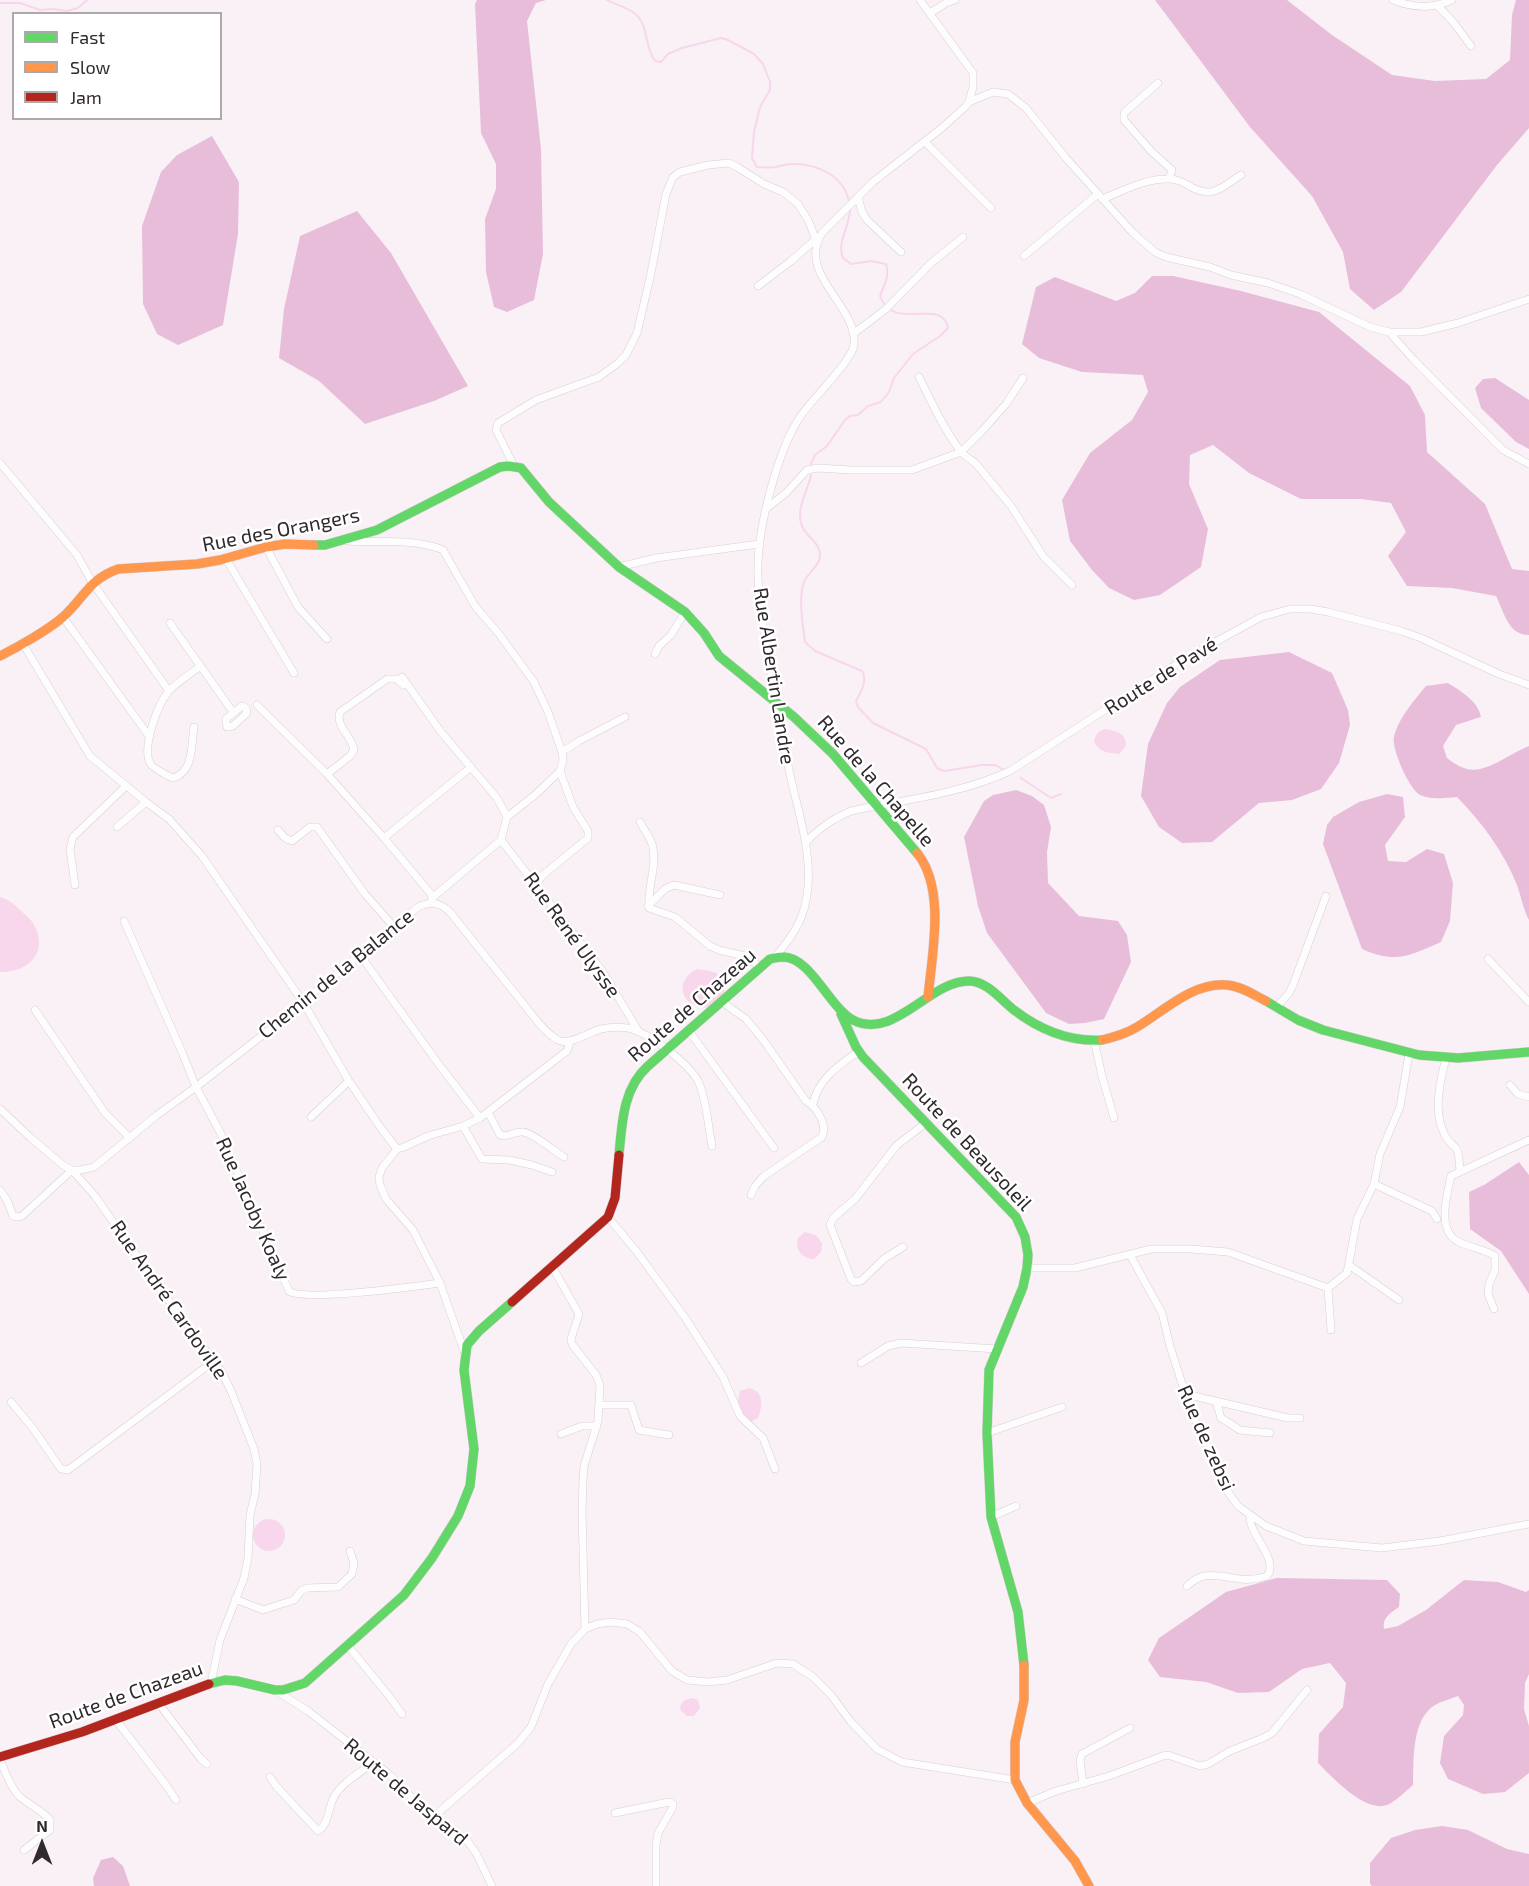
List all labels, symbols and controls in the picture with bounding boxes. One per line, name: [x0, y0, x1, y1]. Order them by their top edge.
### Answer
legend: [12, 12, 222, 120]
text: Fast: [70, 26, 105, 48]
text: Slow: [70, 56, 110, 78]
text: Jam: [70, 86, 102, 108]
street label: Rue des Orangers: [200, 503, 362, 557]
street label: Rue Albertin Landre: [748, 586, 800, 766]
street label: Route de Pavé: [1100, 632, 1222, 720]
street label: Rue de la Chapelle: [813, 711, 939, 851]
street label: Rue René Ulysse: [518, 868, 626, 1002]
street label: Chemin de la Balance: [254, 904, 418, 1044]
street label: Route de Chazeau: [623, 943, 761, 1067]
street label: Route de Beausoleil: [897, 1068, 1037, 1216]
street label: Rue Jacoby Koaly: [211, 1134, 295, 1284]
street label: Rue André Cardoville: [105, 1216, 233, 1384]
street label: Rue de zebsi: [1172, 1381, 1240, 1495]
street label: Route de Chazeau: [46, 1656, 206, 1734]
street label: Route de Jaspard: [339, 1733, 473, 1851]
north arrow: [12, 1814, 72, 1874]
text: N: [36, 1816, 48, 1835]

